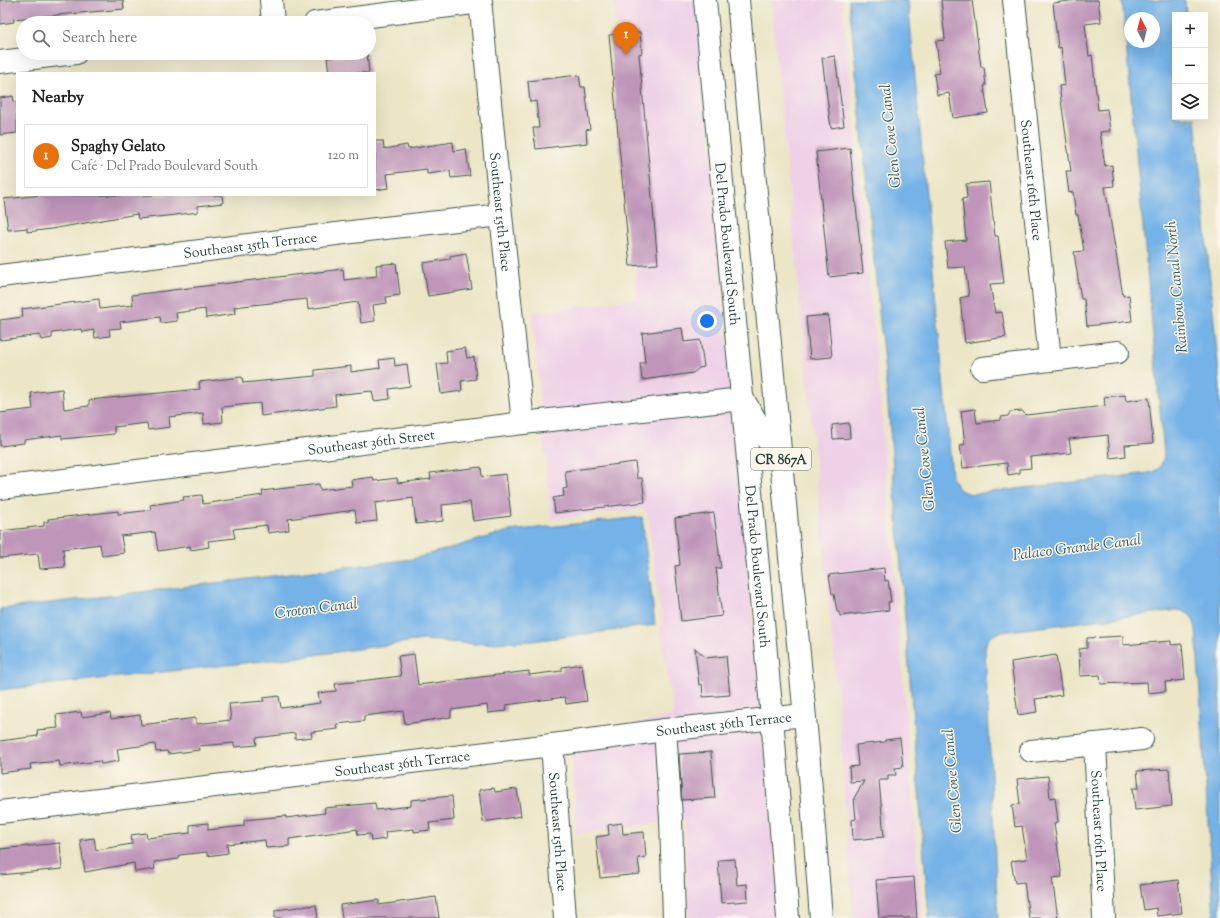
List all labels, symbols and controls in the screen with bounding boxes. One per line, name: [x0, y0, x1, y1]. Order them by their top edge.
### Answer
north arrow: [1124, 12, 1160, 48]
map controls: [1172, 12, 1208, 120]
button: +: [1172, 12, 1208, 48]
search box: [16, 16, 376, 60]
pin: 1: [613, 22, 639, 55]
icon: search: [30, 27, 52, 49]
text: Search here: [62, 28, 137, 49]
button: −: [1172, 48, 1208, 84]
water label: Glen Cove Canal: [876, 83, 907, 189]
button: layers: [1172, 84, 1208, 120]
text: Nearby: [32, 86, 84, 110]
street label: Southeast 16th Place: [1014, 119, 1046, 242]
text: Spaghy Gelato: [71, 137, 165, 158]
text: 1: [44, 147, 48, 165]
text: 120 m: [328, 147, 359, 165]
street label: Southeast 15th Place: [483, 152, 515, 273]
text: Café · Del Prado Boulevard South: [71, 158, 258, 176]
street label: Del Prado Boulevard South: [708, 162, 743, 327]
water label: Rainbow Canal North: [1161, 219, 1194, 354]
street label: Southeast 35th Terrace: [182, 228, 318, 265]
your location: [697, 311, 717, 331]
water label: Glen Cove Canal: [910, 406, 941, 512]
street label: Southeast 36th Street: [307, 426, 436, 462]
road number: CR 867A: [751, 448, 811, 470]
street label: Del Prado Boulevard South: [738, 484, 774, 649]
water label: Palaco Grande Canal: [1012, 530, 1143, 567]
water label: Croton Canal: [274, 594, 359, 625]
street label: Southeast 36th Terrace: [655, 708, 793, 743]
water label: Glen Cove Canal: [938, 728, 969, 834]
street label: Southeast 36th Terrace: [333, 747, 471, 783]
street label: Southeast 16th Place: [1084, 770, 1111, 892]
street label: Southeast 15th Place: [542, 771, 571, 892]

